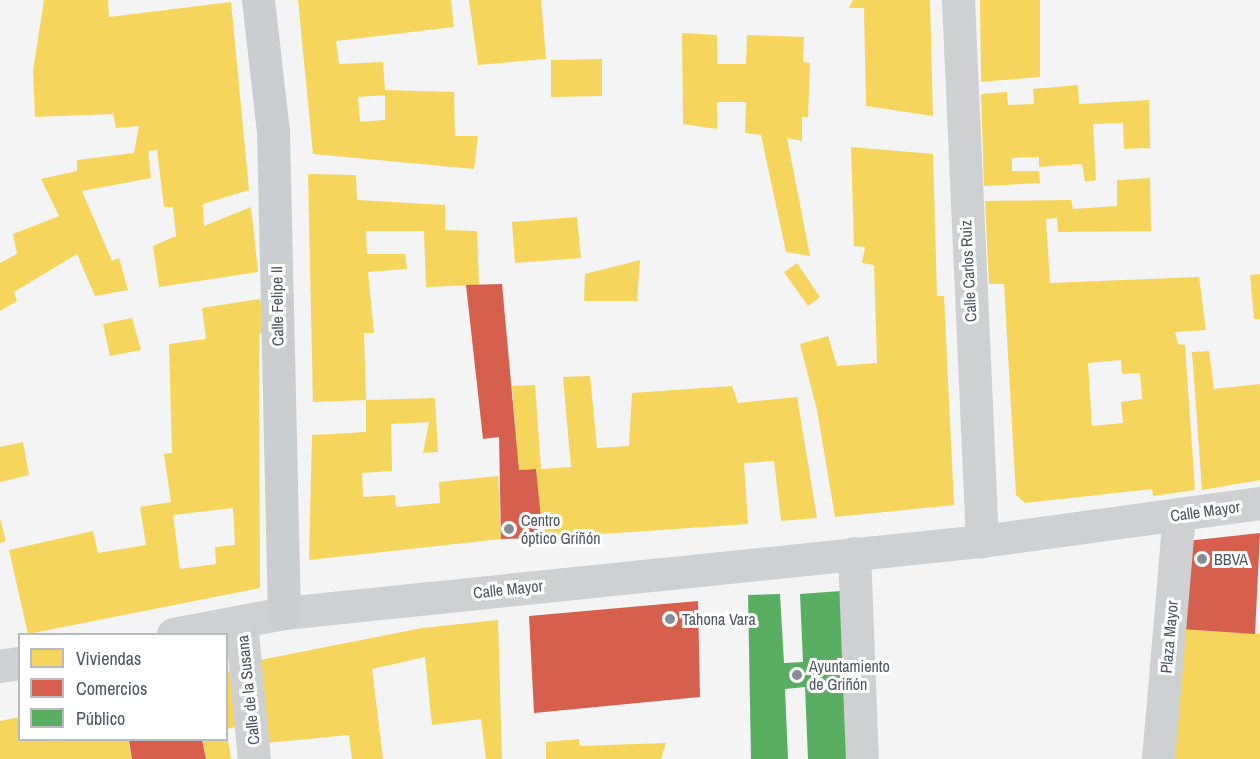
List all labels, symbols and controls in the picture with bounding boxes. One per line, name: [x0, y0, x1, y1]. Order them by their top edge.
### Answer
street label: Calle Carlos Ruiz: [956, 220, 980, 322]
street label: Calle Felipe II: [267, 266, 287, 346]
street label: Calle Mayor: [1169, 497, 1241, 525]
place label: Centro óptico Griñón: [521, 510, 601, 548]
marker: Centro óptico Griñón: [502, 522, 516, 536]
place label: BBVA: [1214, 549, 1248, 569]
marker: BBVA: [1195, 552, 1209, 566]
street label: Calle Mayor: [472, 576, 544, 602]
street label: Plaza Mayor: [1156, 600, 1182, 674]
place label: Tahona Vara: [682, 609, 756, 629]
marker: Tahona Vara: [663, 612, 677, 626]
legend: [18, 633, 228, 741]
street label: Calle de la Susana: [233, 634, 263, 746]
text: Viviendas: [76, 646, 141, 671]
place label: Ayuntamiento de Griñón: [809, 656, 890, 694]
marker: Ayuntamiento de Griñón: [790, 668, 804, 682]
text: Comercios: [76, 676, 147, 701]
text: Público: [76, 706, 125, 731]

